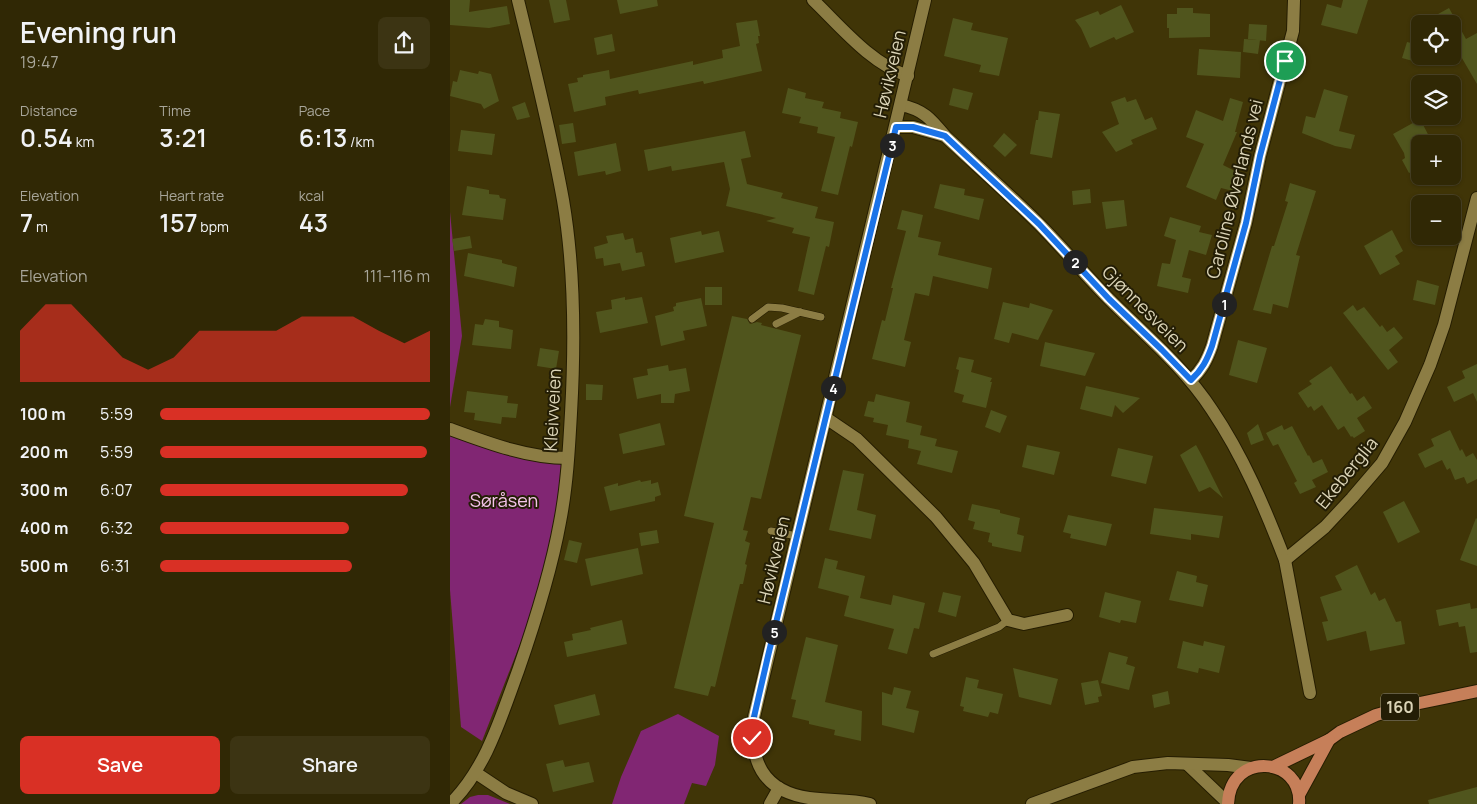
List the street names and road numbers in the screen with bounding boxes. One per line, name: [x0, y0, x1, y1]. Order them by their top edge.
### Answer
street label: Høvikveien: [867, 28, 911, 120]
street label: Caroline Øverlands vei: [1200, 97, 1268, 281]
street label: Gjønnesveien: [1097, 260, 1194, 357]
street label: Kleivveien: [538, 368, 566, 452]
street label: Ekeberglia: [1310, 431, 1383, 513]
street label: Høvikveien: [751, 514, 795, 606]
road number: 160: [1381, 694, 1419, 720]

